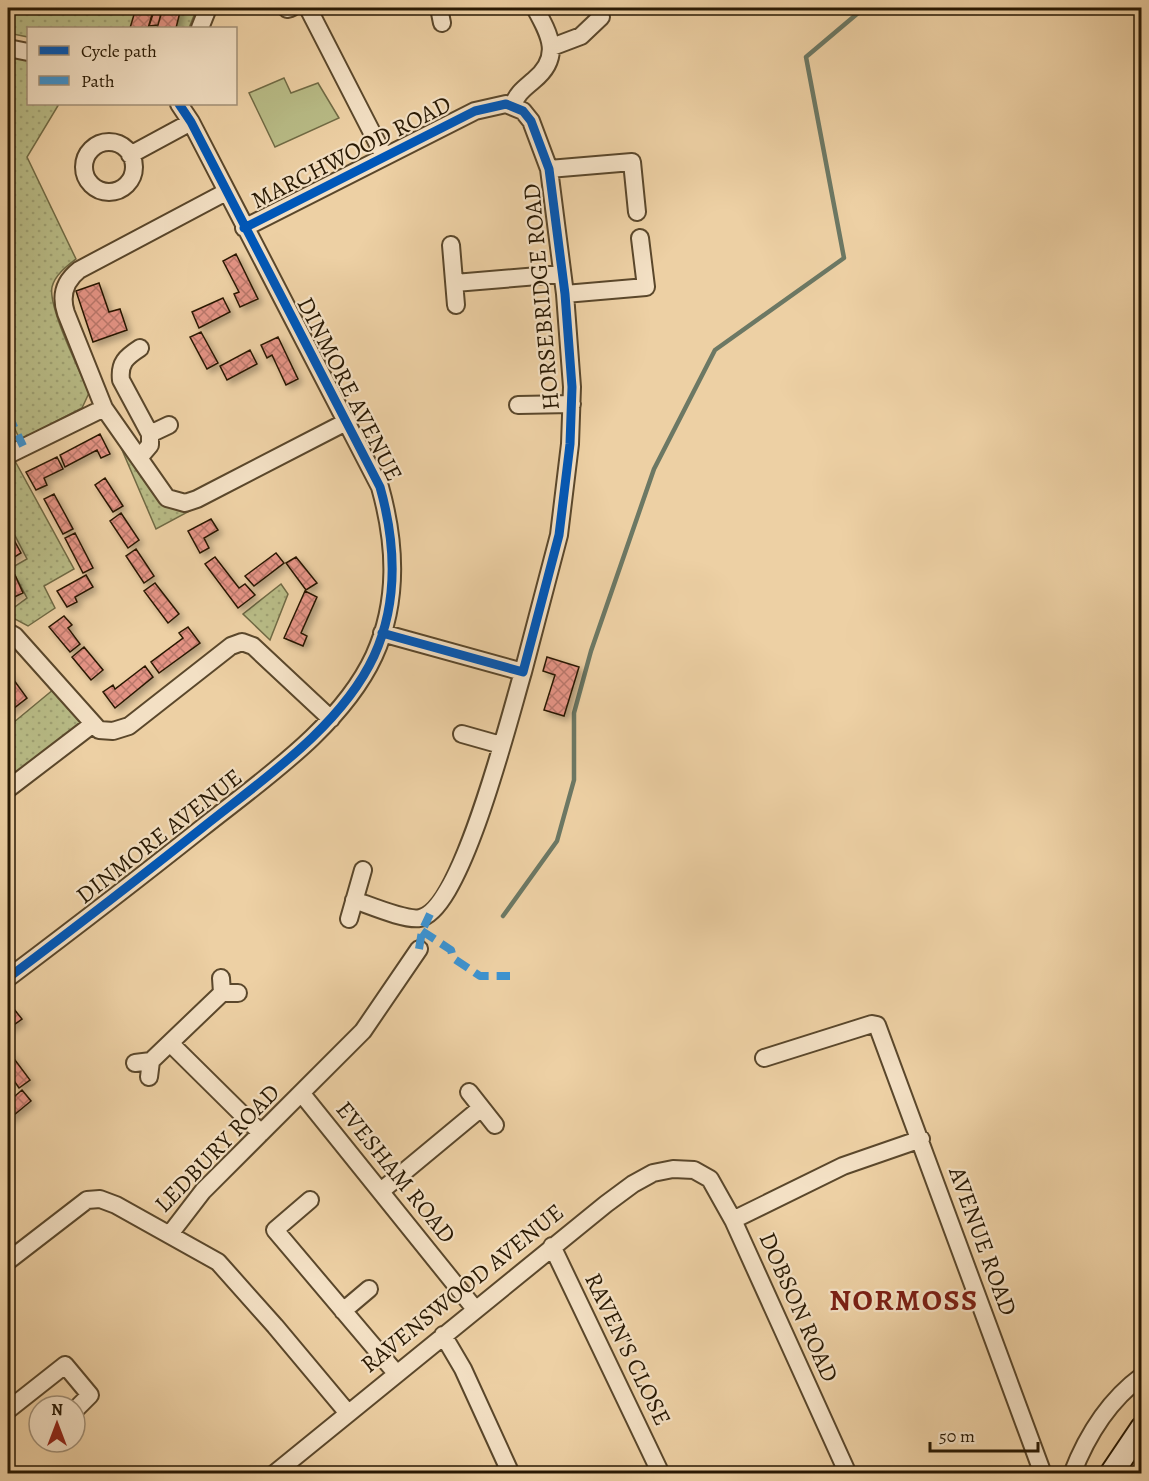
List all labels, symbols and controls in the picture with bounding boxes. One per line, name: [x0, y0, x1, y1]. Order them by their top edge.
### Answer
legend: [27, 27, 237, 105]
text: Cycle path: [81, 39, 157, 63]
text: Path: [81, 69, 115, 93]
street label: MARCHWOOD ROAD: [246, 88, 456, 216]
street label: HORSEBRIDGE ROAD: [515, 182, 567, 412]
street label: DINMORE AVENUE: [290, 291, 410, 487]
street label: DINMORE AVENUE: [69, 761, 249, 911]
street label: LEDBURY ROAD: [147, 1077, 287, 1219]
street label: EVESHAM ROAD: [329, 1094, 463, 1250]
street label: AVENUE ROAD: [941, 1161, 1025, 1320]
street label: RAVENSWOOD AVENUE: [354, 1196, 570, 1380]
street label: DOBSON ROAD: [752, 1227, 846, 1387]
street label: RAVEN'S CLOSE: [577, 1267, 679, 1431]
district label: NORMOSS: [829, 1280, 979, 1320]
north arrow: [27, 1394, 87, 1454]
text: N: [51, 1399, 63, 1421]
scale bar: [930, 1415, 1038, 1453]
text: 50 m: [939, 1424, 975, 1448]

